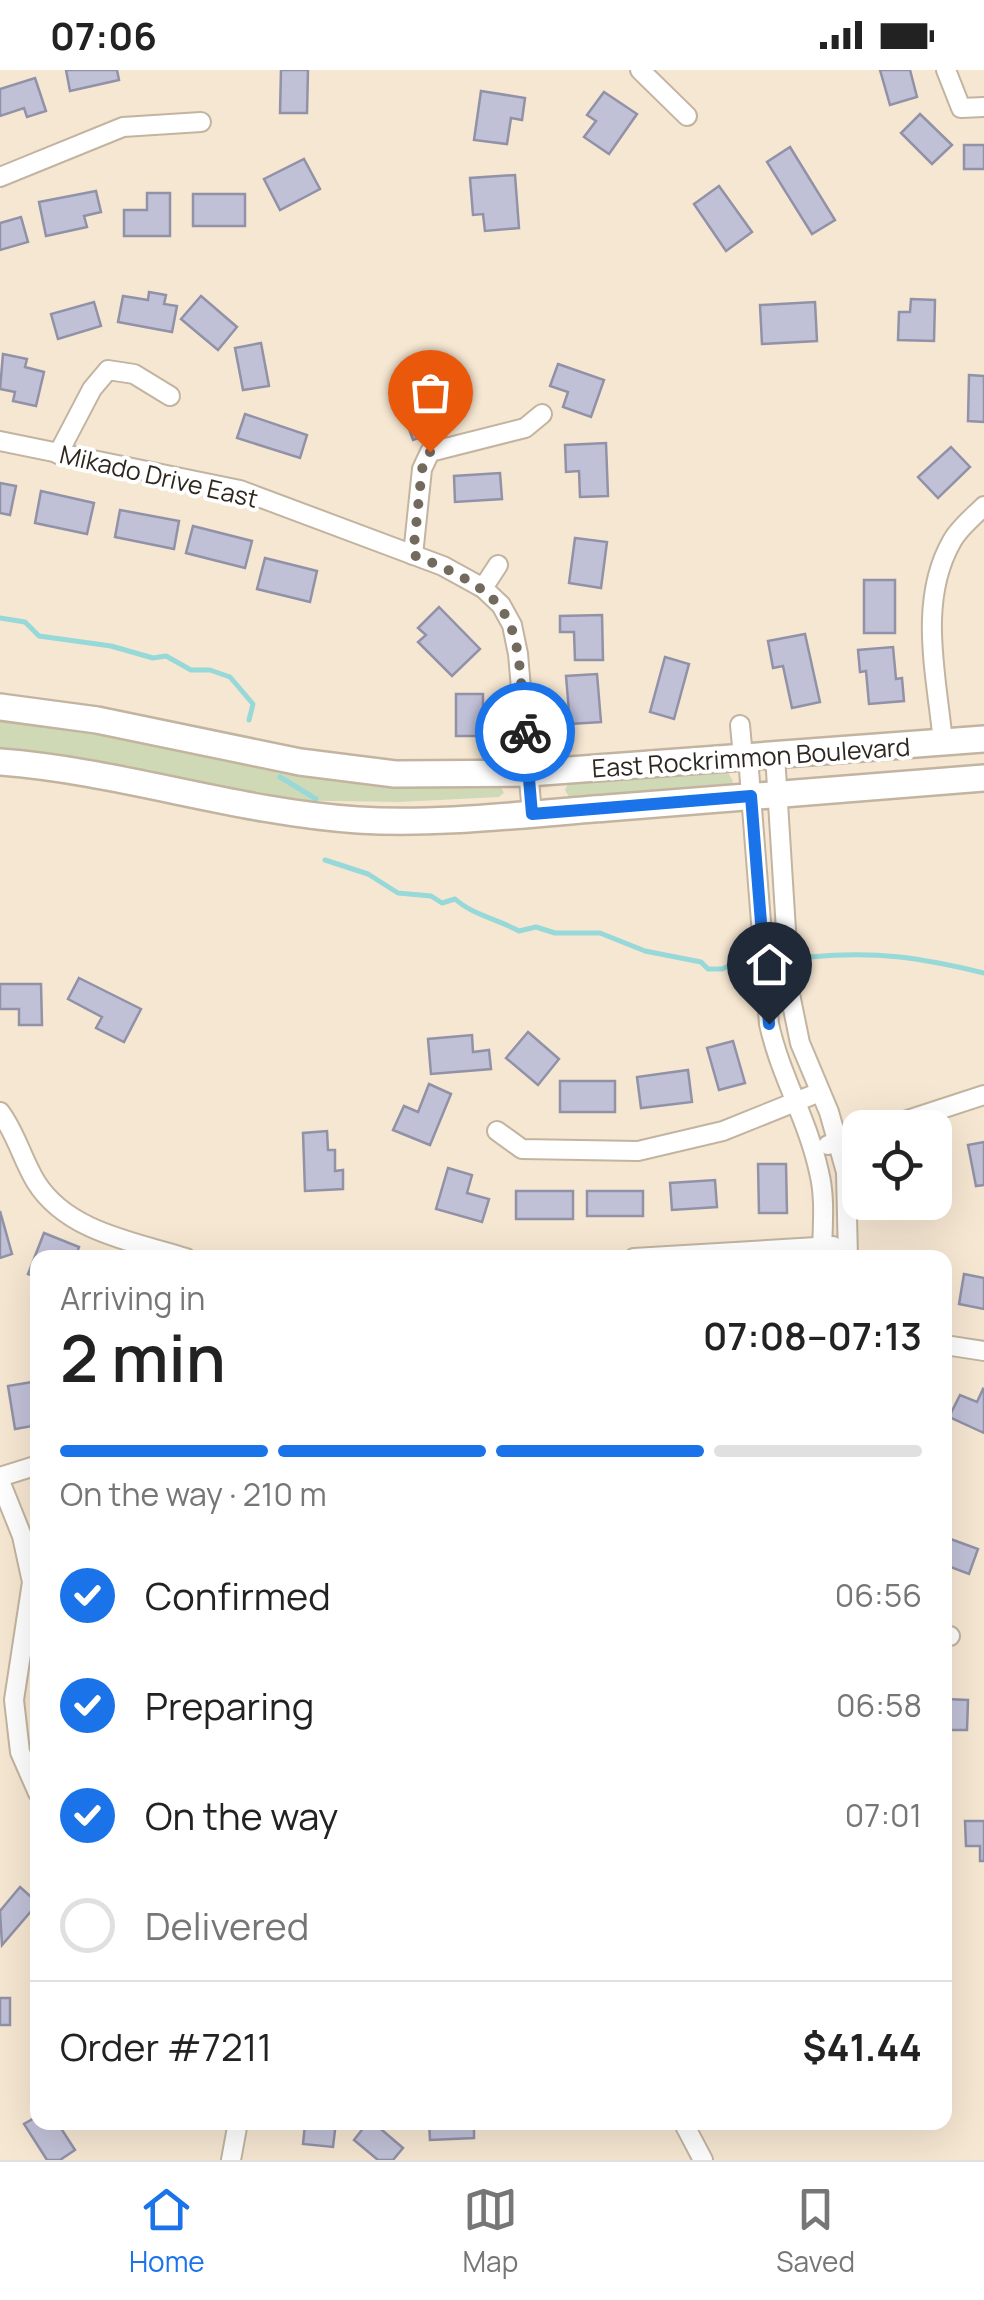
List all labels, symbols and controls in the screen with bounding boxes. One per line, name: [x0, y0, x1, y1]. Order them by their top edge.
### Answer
text: 07:06: [50, 9, 157, 61]
pin: [388, 350, 473, 453]
icon: bag: [403, 365, 458, 420]
street label: Mikado Drive East: [56, 436, 262, 516]
courier: [475, 682, 575, 782]
icon: bike: [498, 705, 553, 760]
street label: East Rockrimmon Boulevard: [591, 728, 911, 786]
pin: [727, 922, 812, 1025]
icon: home: [742, 937, 797, 992]
map controls: [842, 1110, 952, 1220]
button: locate: [842, 1110, 952, 1220]
text: Arriving in: [60, 1276, 205, 1320]
text: 07:08–07:13: [703, 1309, 922, 1361]
text: 2 min: [60, 1313, 226, 1402]
text: On the way · 210 m: [60, 1472, 327, 1516]
icon: check: [60, 1568, 115, 1623]
text: Confirmed: [145, 1569, 331, 1621]
text: 06:56: [835, 1573, 922, 1617]
icon: check: [60, 1678, 115, 1733]
text: Preparing: [145, 1679, 314, 1731]
text: 06:58: [836, 1683, 922, 1727]
icon: check: [60, 1788, 115, 1843]
text: On the way: [145, 1789, 338, 1841]
text: 07:01: [845, 1793, 922, 1837]
text: Delivered: [145, 1899, 309, 1951]
text: Order #7211: [60, 2020, 272, 2072]
text: $41.44: [803, 2020, 922, 2072]
tab: Home: [129, 2182, 205, 2280]
tab: Map: [463, 2182, 518, 2280]
tab: Saved: [776, 2182, 855, 2280]

